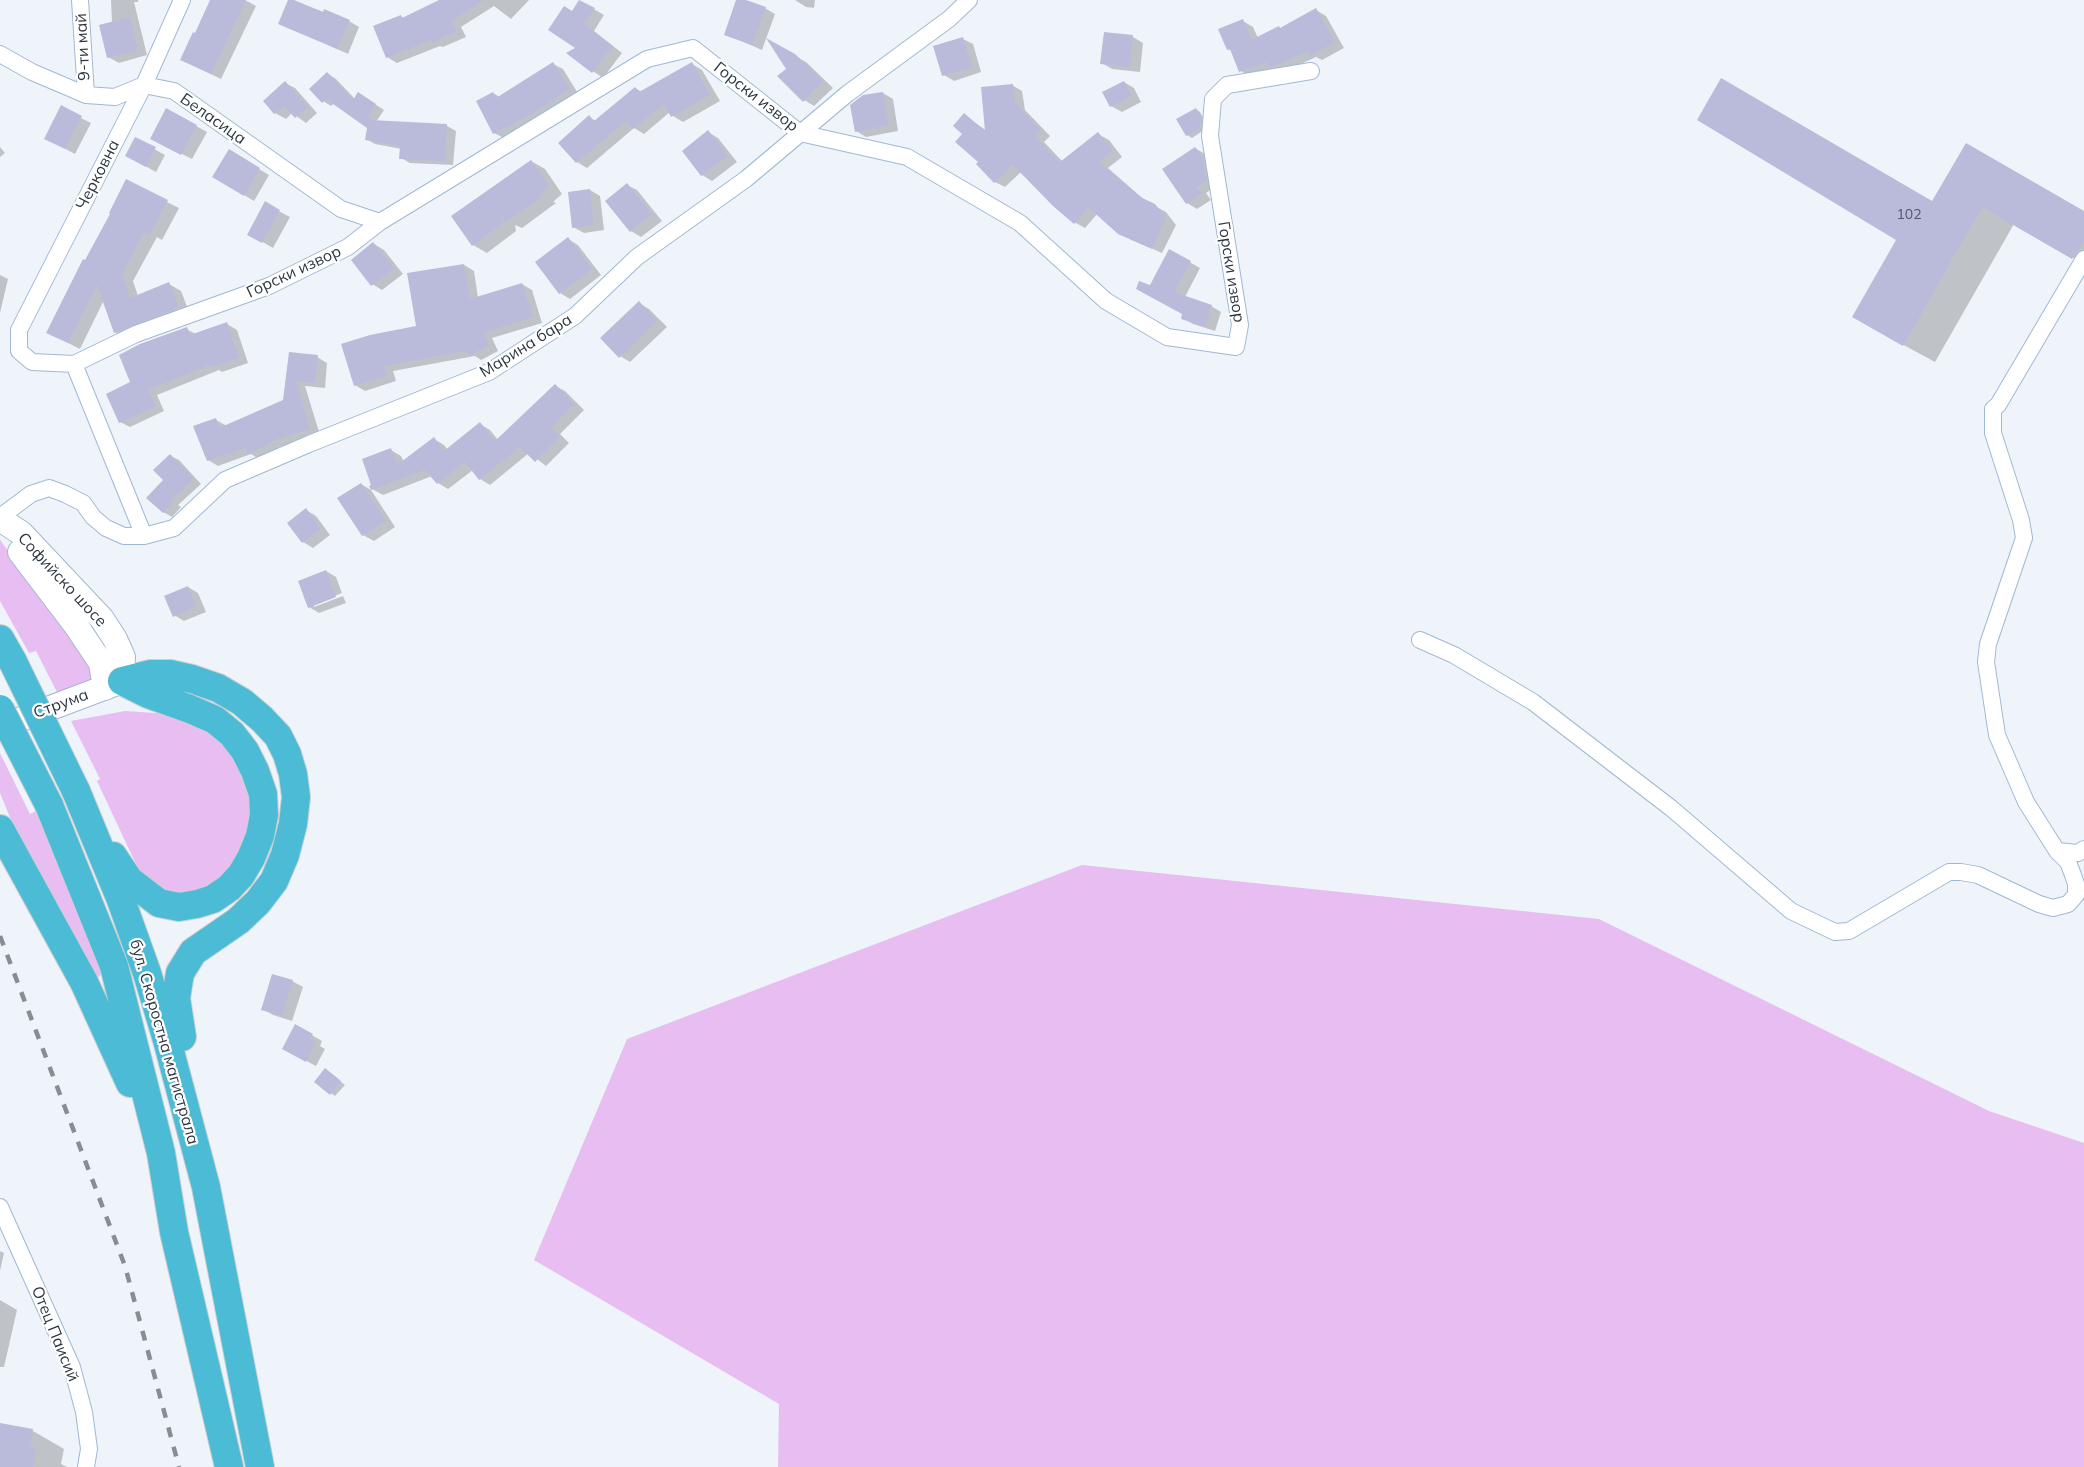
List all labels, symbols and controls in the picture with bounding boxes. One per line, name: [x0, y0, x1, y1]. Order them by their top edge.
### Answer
street label: 9-ти май: [72, 13, 94, 81]
street label: Горски извор: [710, 58, 802, 136]
street label: Беласица: [176, 89, 250, 149]
street label: Черковна: [72, 137, 124, 213]
house number: 102: [1896, 207, 1922, 223]
street label: Горски извор: [1214, 220, 1248, 324]
street label: Горски извор: [244, 242, 344, 302]
street label: Марина бара: [476, 310, 576, 382]
street label: Софийско шосе: [13, 529, 111, 631]
street label: Струма: [31, 685, 91, 723]
street label: бул. Скоростна магистрала: [125, 937, 203, 1147]
street label: Отец Паисий: [27, 1284, 83, 1384]

